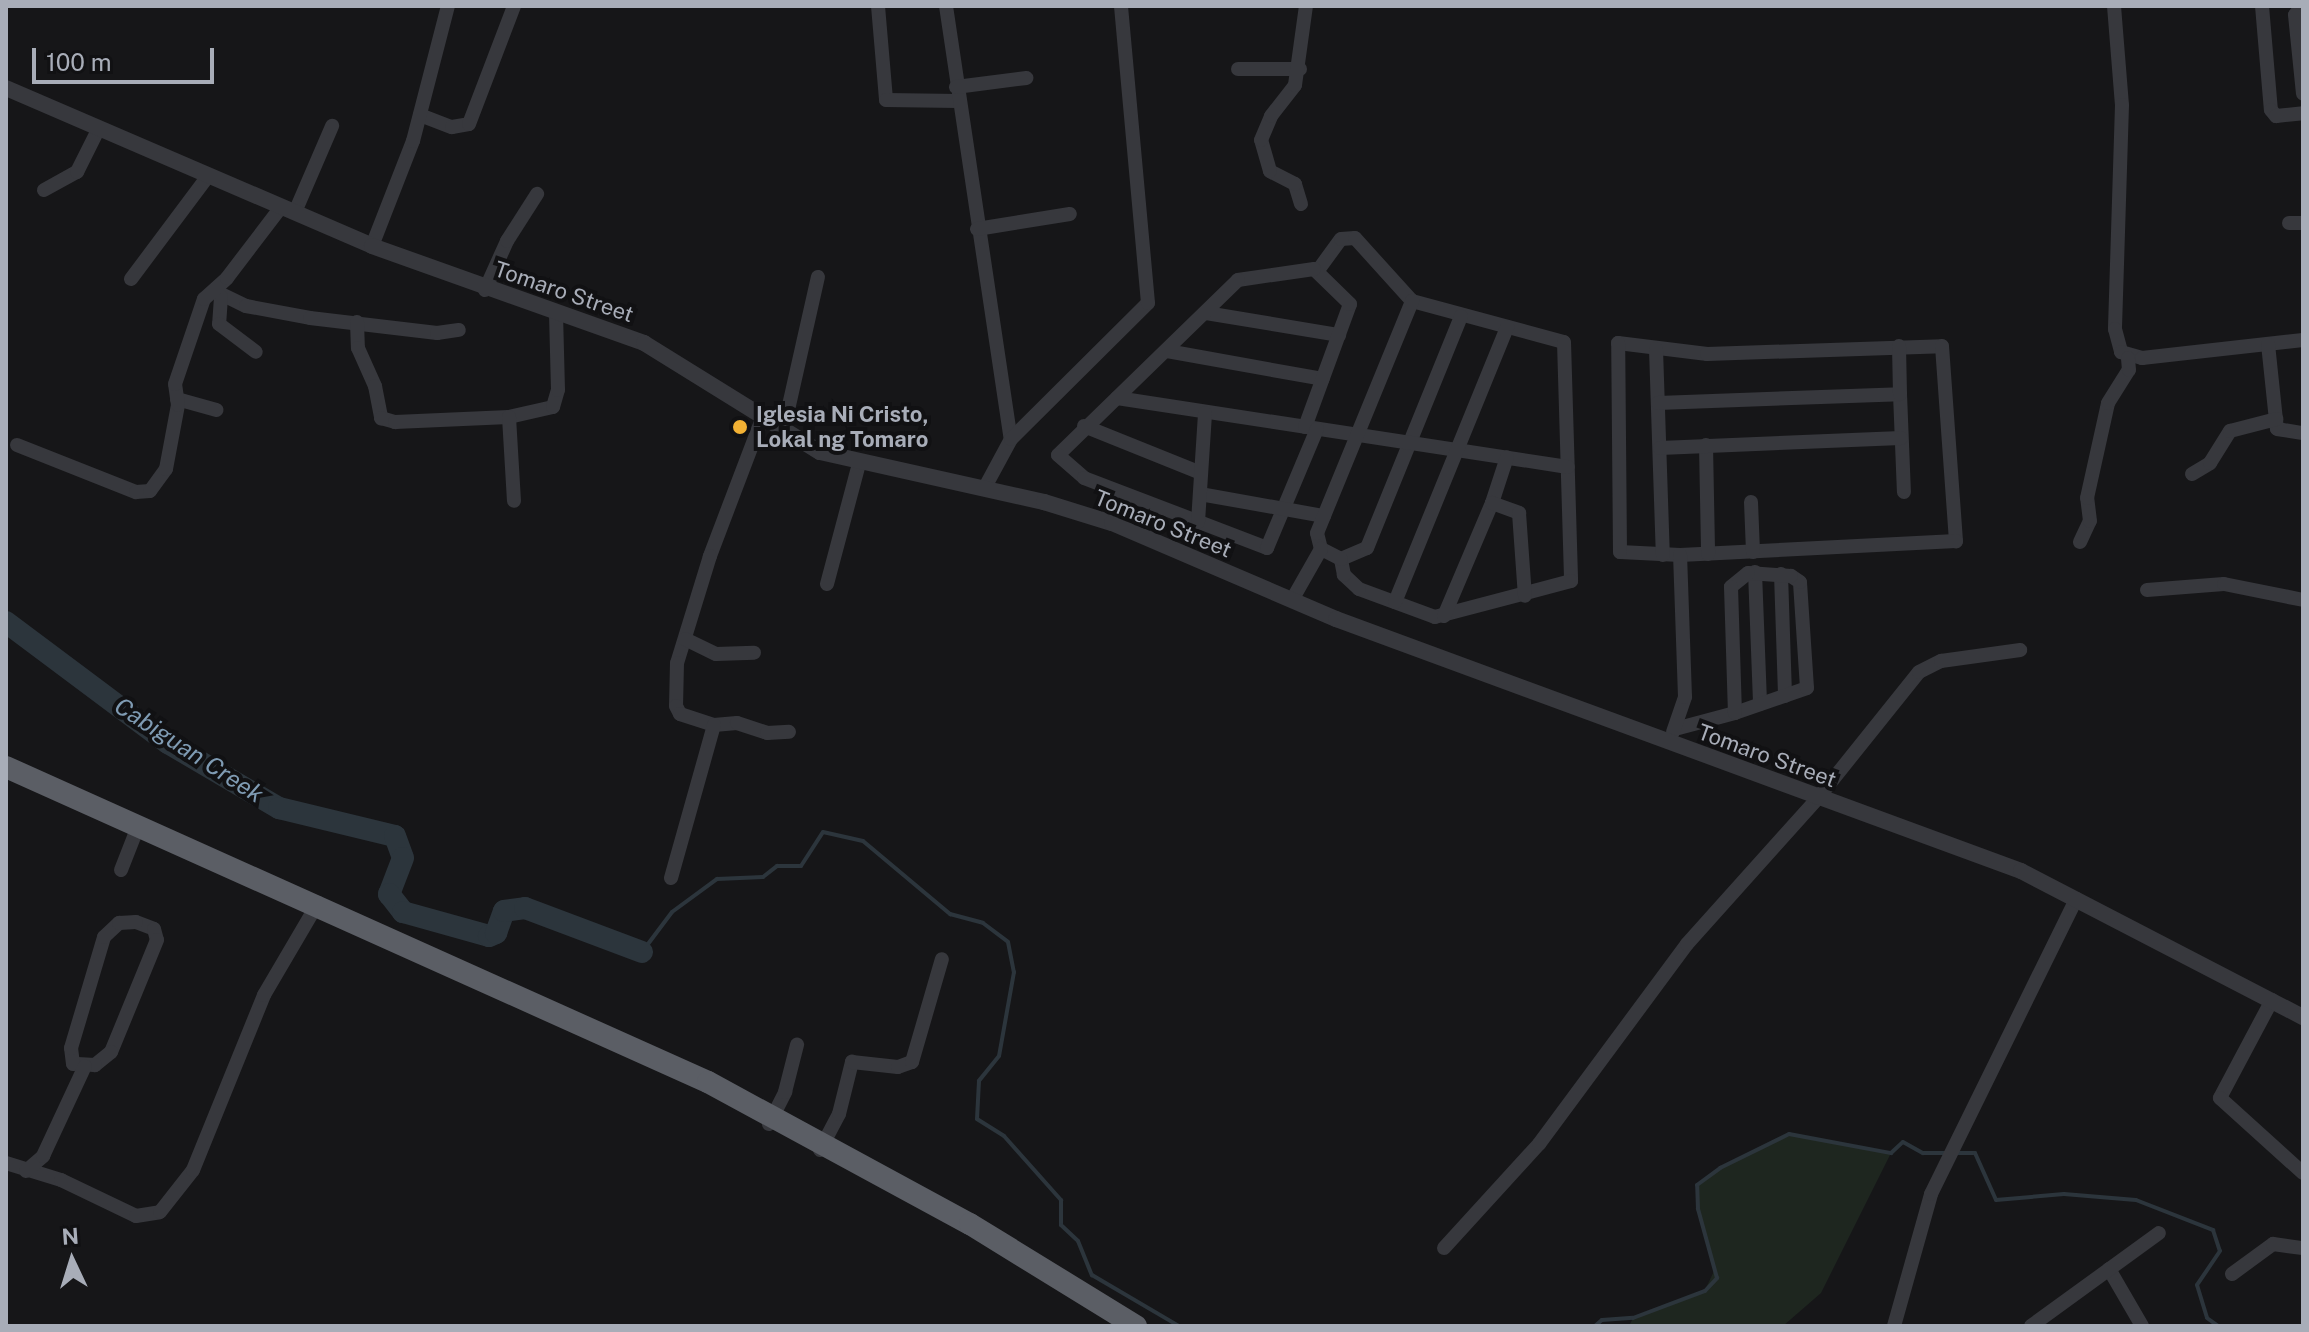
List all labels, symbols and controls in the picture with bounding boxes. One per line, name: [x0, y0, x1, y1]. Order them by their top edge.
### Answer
scale bar: [36, 32, 218, 82]
text: 100 m: [46, 48, 112, 76]
street label: Tomaro Street: [491, 256, 637, 328]
place label: Iglesia Ni Cristo, Lokal ng Tomaro: [756, 401, 928, 452]
marker: Iglesia Ni Cristo, Lokal ng Tomaro: [731, 418, 749, 436]
street label: Tomaro Street: [1091, 484, 1235, 564]
water label: Cabiguan Creek: [109, 691, 269, 809]
street label: Tomaro Street: [1694, 719, 1840, 793]
north arrow: [32, 1220, 112, 1300]
text: N: [61, 1222, 80, 1250]

